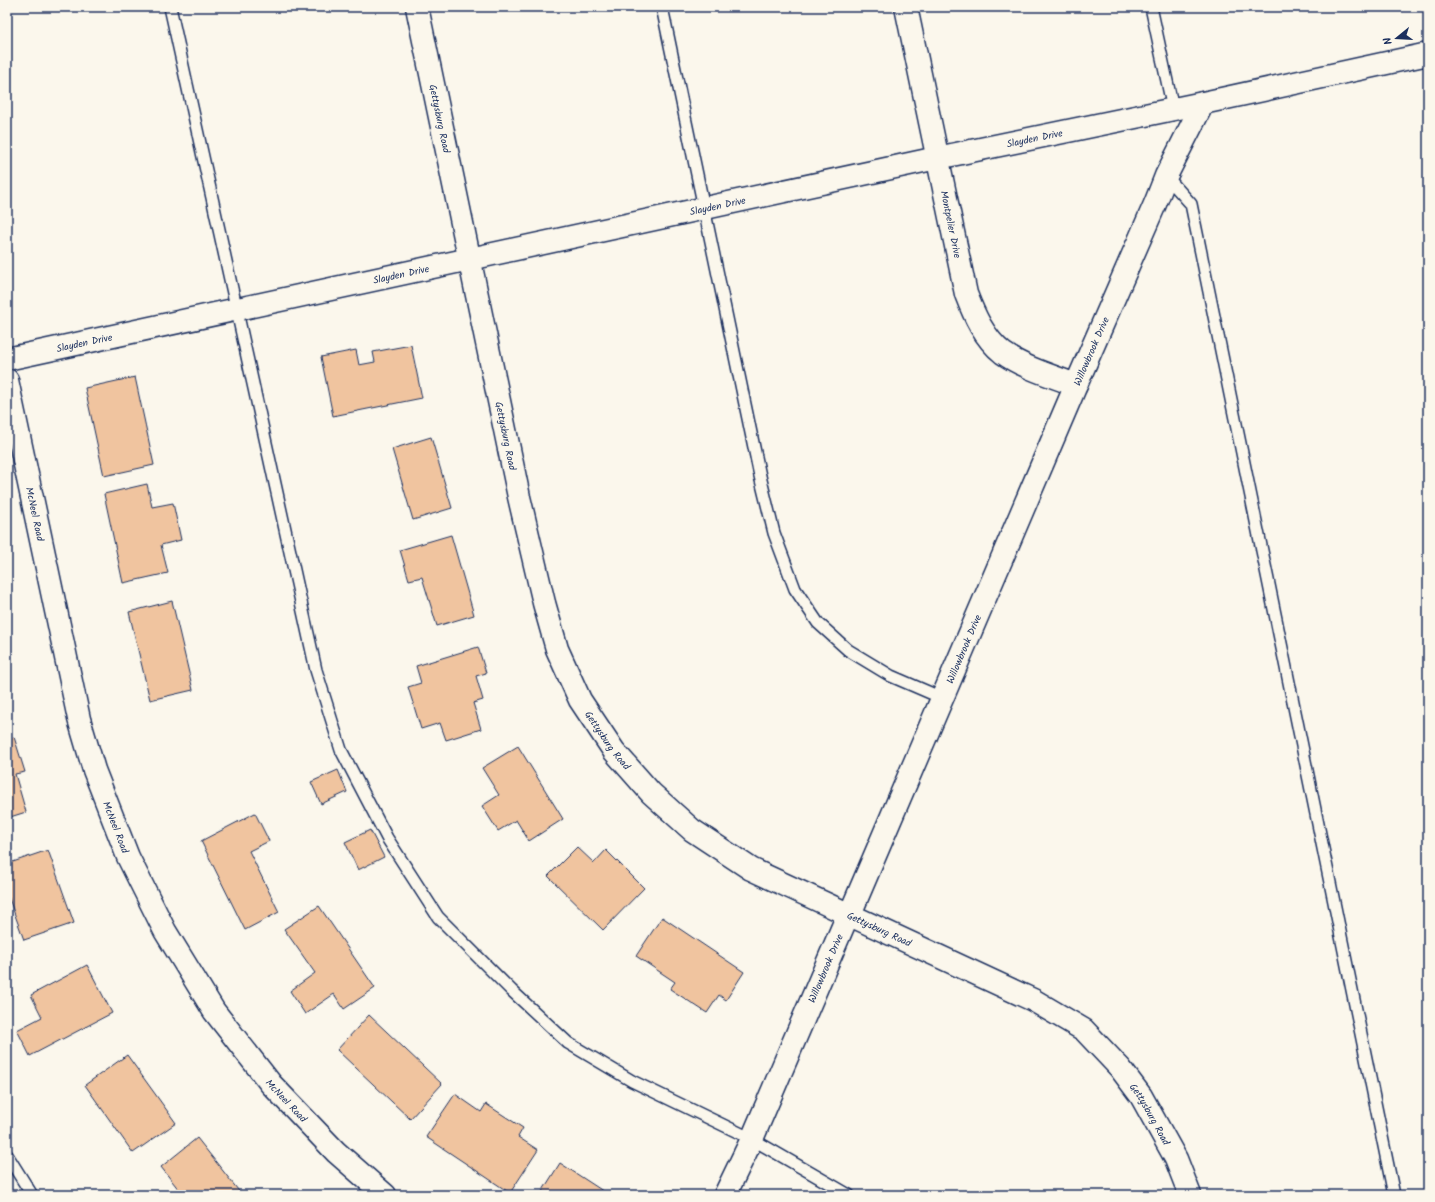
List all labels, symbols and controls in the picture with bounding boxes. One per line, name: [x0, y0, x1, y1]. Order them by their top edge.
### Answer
north arrow: [1377, 18, 1417, 58]
text: N: [1379, 35, 1398, 47]
street label: Gettysburg Road: [424, 83, 454, 155]
street label: Slayden Drive: [1005, 125, 1065, 152]
street label: Montpelier Drive: [936, 189, 965, 260]
street label: Slayden Drive: [688, 192, 748, 220]
street label: Slayden Drive: [372, 261, 431, 289]
street label: Willowbrook Drive: [1070, 314, 1114, 388]
street label: Slayden Drive: [55, 329, 114, 357]
street label: Gettysburg Road: [490, 400, 520, 473]
street label: McNeel Road: [21, 486, 48, 544]
street label: Willowbrook Drive: [942, 612, 986, 686]
street label: Gettysburg Road: [580, 708, 635, 774]
street label: McNeel Road: [98, 799, 133, 857]
street label: Gettysburg Road: [844, 908, 915, 952]
street label: Willowbrook Drive: [804, 931, 848, 1006]
street label: McNeel Road: [261, 1076, 311, 1127]
street label: Gettysburg Road: [1125, 1080, 1174, 1149]

